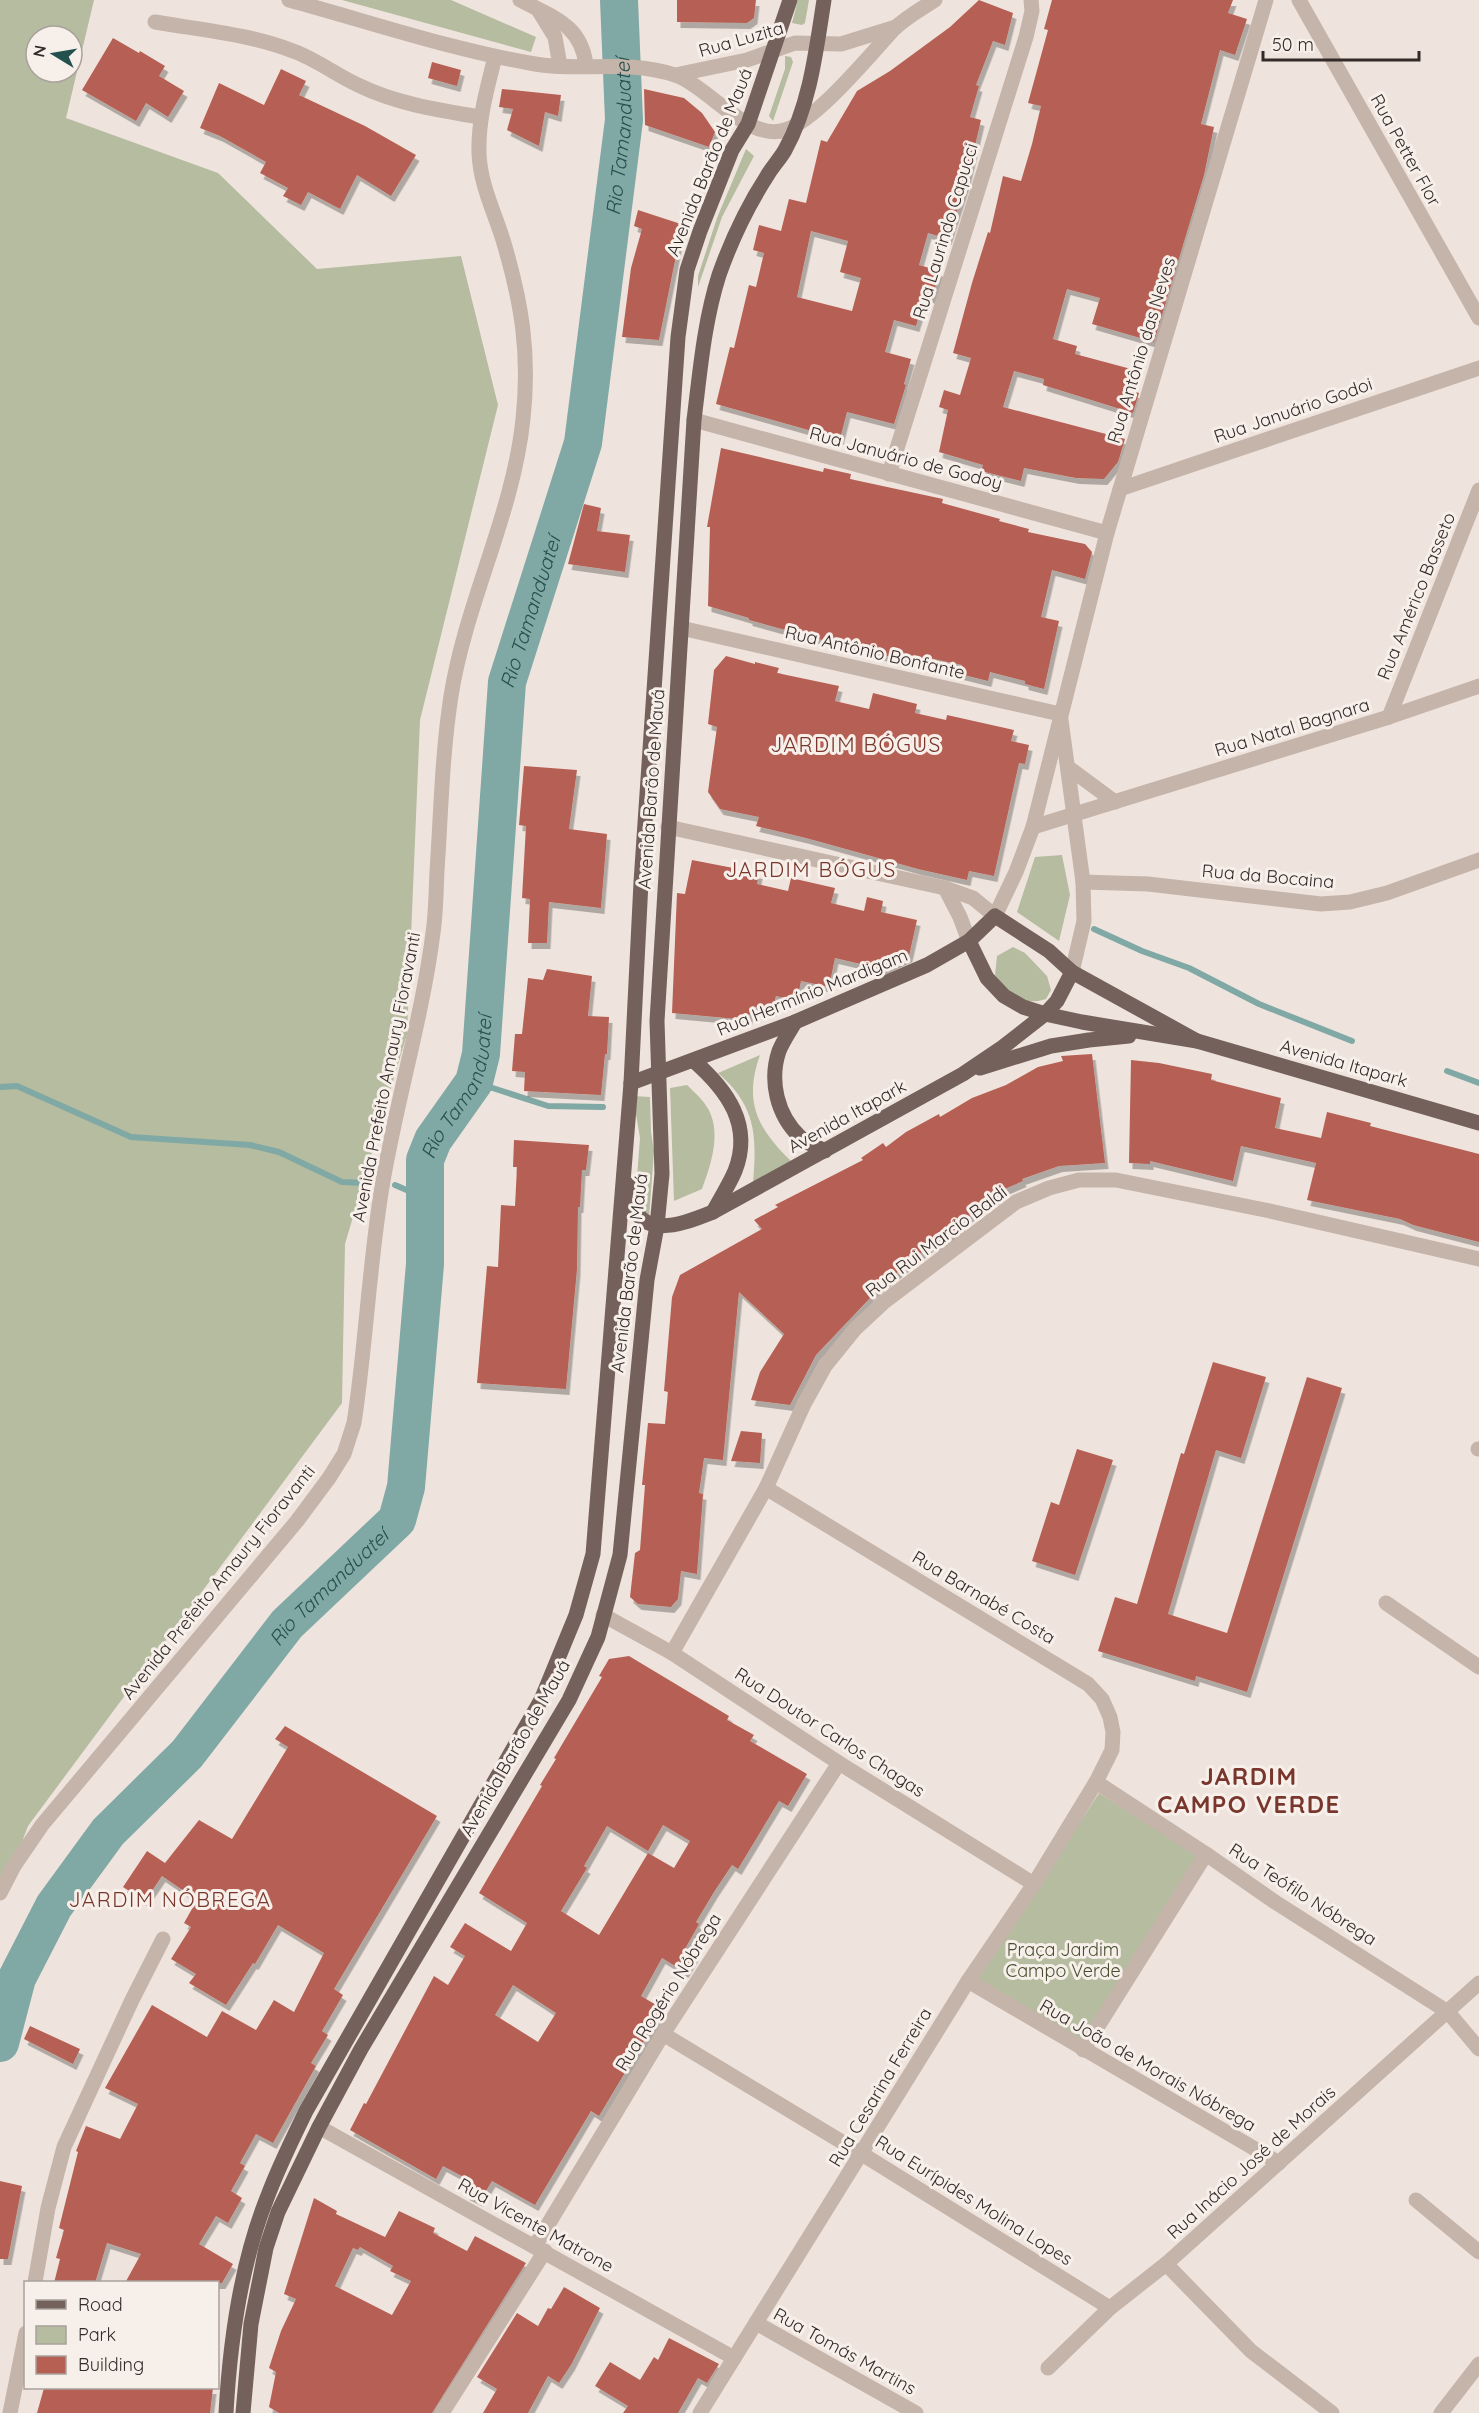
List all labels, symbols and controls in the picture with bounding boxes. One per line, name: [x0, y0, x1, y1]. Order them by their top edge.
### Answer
street label: Rua Luzita: [696, 16, 786, 62]
north arrow: [24, 24, 84, 84]
scale bar: [1263, 24, 1419, 62]
text: 50 m: [1272, 33, 1314, 56]
text: N: [28, 43, 50, 59]
water label: Rio Tamanduateí: [600, 54, 637, 217]
street label: Avenida Barão de Mauá: [661, 65, 757, 259]
street label: Rua Petter Flor: [1366, 90, 1446, 210]
street label: Rua Laurindo Capucci: [907, 140, 983, 322]
street label: Rua Antônio das Neves: [1102, 254, 1180, 446]
street label: Rua Januário Godoi: [1211, 372, 1375, 448]
street label: Rua Januário de Godoy: [807, 421, 1005, 495]
street label: Rua Américo Basseto: [1372, 509, 1460, 683]
water label: Rio Tamanduateí: [493, 530, 566, 691]
street label: Rua Antônio Bonfante: [783, 620, 967, 684]
street label: Avenida Barão de Mauá: [633, 688, 669, 890]
street label: Rua Natal Bagnara: [1212, 692, 1372, 762]
district label: JARDIM BÓGUS: [770, 731, 942, 757]
district label: JARDIM BÓGUS: [725, 856, 897, 882]
street label: Rua da Bocaina: [1201, 859, 1335, 893]
street label: Avenida Prefeito Amaury Fioravanti: [347, 930, 425, 1224]
street label: Rua Hermínio Mardigam: [713, 943, 911, 1041]
water label: Rio Tamanduateí: [415, 1010, 496, 1162]
street label: Avenida Itapark: [1278, 1034, 1410, 1092]
street label: Avenida Itapark: [784, 1074, 910, 1158]
street label: Avenida Barão de Mauá: [605, 1172, 653, 1374]
street label: Rua Rui Marcio Baldi: [861, 1180, 1011, 1302]
street label: Avenida Prefeito Amaury Fioravanti: [116, 1460, 320, 1704]
water label: Rio Tamanduateí: [263, 1520, 396, 1650]
street label: Rua Barnabé Costa: [908, 1545, 1060, 1649]
street label: Avenida Barão de Mauá: [455, 1655, 575, 1841]
street label: Rua Doutor Carlos Chagas: [731, 1662, 929, 1802]
district label: JARDIM CAMPO VERDE: [1157, 1761, 1341, 1819]
street label: Rua Teófilo Nóbrega: [1225, 1838, 1381, 1950]
district label: JARDIM NÓBREGA: [68, 1886, 272, 1912]
street label: Rua Rogério Nóbrega: [610, 1909, 726, 2075]
park label: Praça Jardim Campo Verde: [1005, 1938, 1121, 1982]
street label: Rua João de Morais Nóbrega: [1036, 1994, 1260, 2136]
street label: Rua Cesarina Ferreira: [823, 2003, 937, 2171]
street label: Rua Inácio José de Morais: [1162, 2080, 1340, 2244]
street label: Rua Eurípides Molina Lopes: [871, 2130, 1077, 2270]
street label: Rua Vicente Matrone: [454, 2173, 618, 2277]
legend: [24, 2281, 219, 2389]
text: Road: [78, 2293, 123, 2316]
street label: Rua Tomás Martins: [770, 2302, 920, 2400]
text: Park: [78, 2323, 116, 2346]
text: Building: [78, 2353, 144, 2376]

